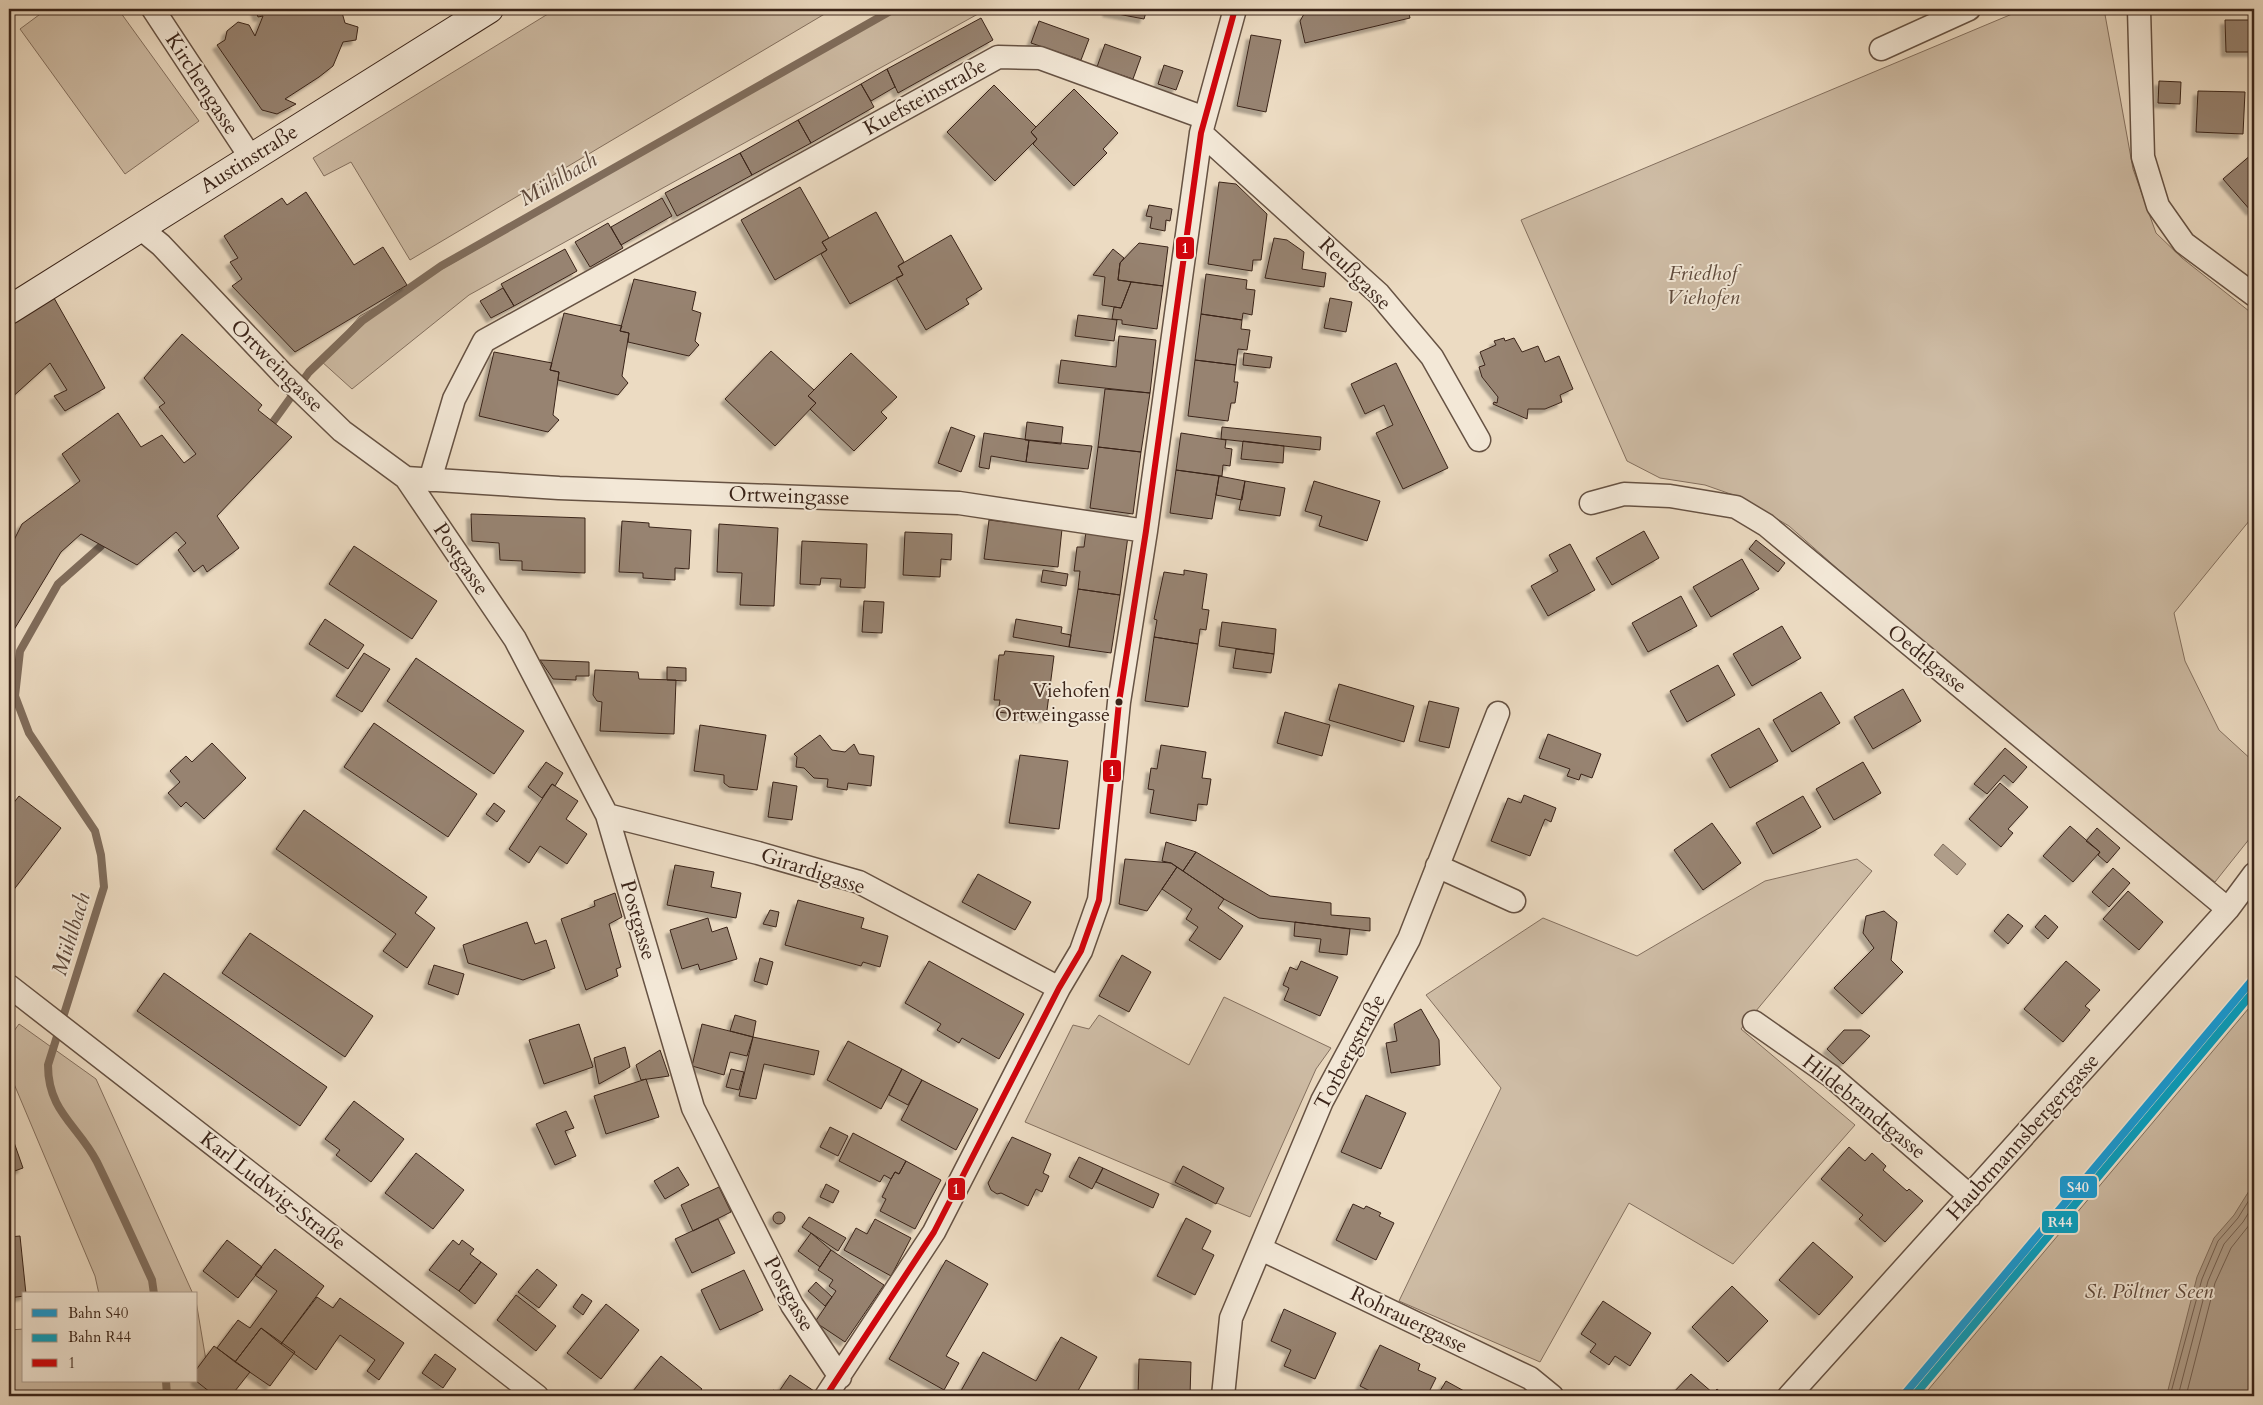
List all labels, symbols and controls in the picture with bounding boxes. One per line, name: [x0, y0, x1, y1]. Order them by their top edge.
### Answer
street label: Kirchengasse: [158, 27, 246, 141]
street label: Kuefsteinstraße: [858, 51, 992, 143]
street label: Austinstraße: [195, 117, 303, 201]
water label: Mühlbach: [514, 144, 603, 213]
street label: Reußgasse: [1312, 231, 1398, 317]
line badge: 1: [1175, 236, 1195, 260]
text: 1: [1181, 239, 1189, 258]
park label: Friedhof Viehofen: [1666, 259, 1742, 312]
street label: Ortweingasse: [224, 313, 330, 419]
street label: Ortweingasse: [728, 479, 850, 513]
street label: Postgasse: [426, 517, 496, 601]
street label: Oedtlgasse: [1881, 618, 1973, 700]
place label: Viehofen Ortweingasse: [995, 677, 1111, 728]
marker: Viehofen Ortweingasse: [1114, 697, 1124, 707]
line badge: 1: [1102, 759, 1122, 783]
text: 1: [1108, 762, 1116, 781]
street label: Girardigasse: [757, 840, 869, 902]
street label: Postgasse: [613, 877, 663, 963]
water label: Mühlbach: [44, 888, 98, 979]
street label: Torbergstraße: [1307, 989, 1393, 1115]
street label: Haubtmannsbergergasse: [1940, 1047, 2106, 1227]
street label: Hildebrandtgasse: [1796, 1048, 1932, 1166]
street label: Karl Ludwig-Straße: [194, 1125, 352, 1257]
line badge: S40: [2059, 1175, 2098, 1199]
line badge: 1: [947, 1177, 966, 1201]
text: S40: [2067, 1178, 2089, 1197]
text: 1: [952, 1180, 960, 1199]
line badge: R44: [2041, 1210, 2079, 1234]
text: R44: [2048, 1213, 2072, 1232]
street label: Postgasse: [756, 1251, 822, 1337]
park label: St. Pöltner Seen: [2085, 1277, 2214, 1306]
street label: Rohrauergasse: [1345, 1279, 1473, 1361]
legend: [22, 1292, 198, 1382]
text: Bahn S40: [68, 1303, 129, 1323]
text: Bahn R44: [68, 1327, 132, 1347]
text: 1: [68, 1353, 76, 1373]

